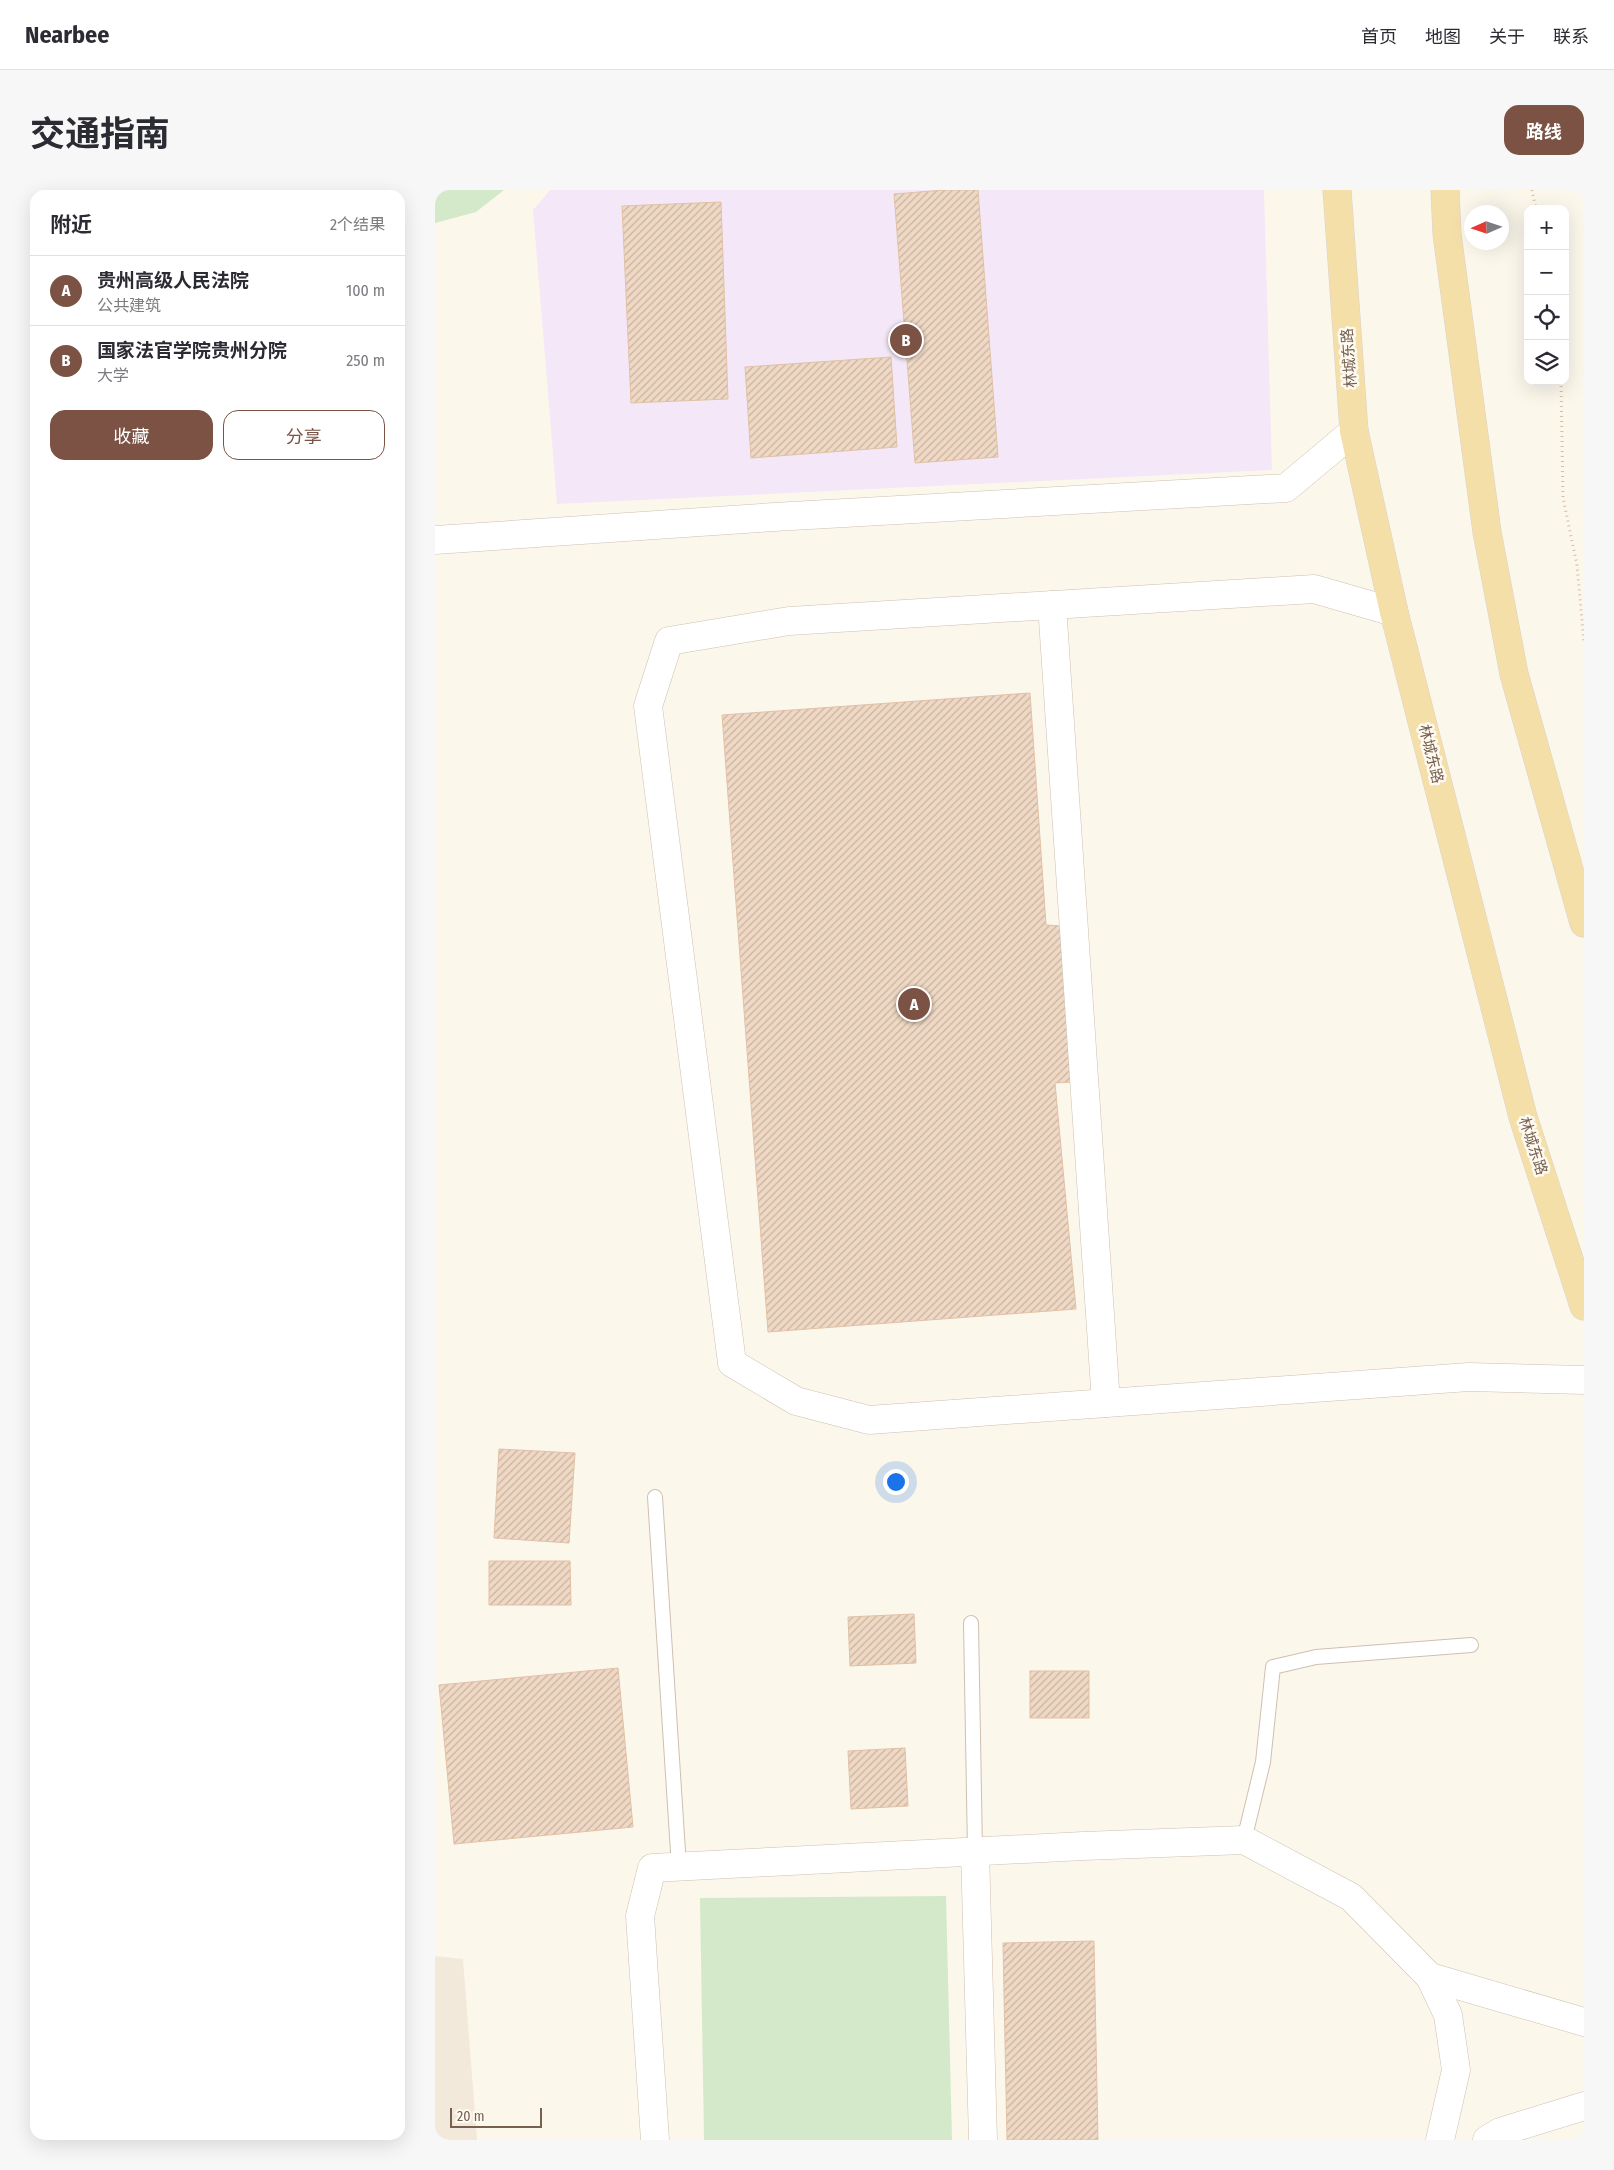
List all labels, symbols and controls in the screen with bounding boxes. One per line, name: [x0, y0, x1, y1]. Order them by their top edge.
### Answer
text: Nearbee: [25, 21, 109, 49]
text: 首页: [1361, 26, 1397, 48]
text: 地图: [1425, 26, 1461, 48]
text: 关于: [1489, 26, 1525, 48]
text: 联系: [1553, 26, 1589, 48]
button: 路线: [1504, 105, 1584, 155]
text: 交通指南: [30, 113, 170, 155]
north arrow: [1464, 205, 1509, 250]
map controls: [1524, 205, 1569, 385]
button: +: [1524, 205, 1569, 250]
text: 附近: [50, 212, 92, 238]
text: 2个结果: [330, 215, 385, 234]
button: −: [1524, 250, 1569, 295]
text: 贵州高级人民法院: [97, 269, 249, 292]
text: A: [62, 281, 70, 300]
text: 100 m: [346, 281, 385, 300]
button: locate: [1524, 295, 1569, 340]
text: 公共建筑: [97, 296, 161, 315]
pin: B: [890, 321, 922, 359]
street label: 林城东路: [1338, 327, 1360, 389]
text: 国家法官学院贵州分院: [97, 339, 287, 362]
button: layers: [1524, 340, 1569, 385]
text: B: [62, 351, 70, 370]
text: 250 m: [346, 351, 385, 370]
text: 大学: [97, 366, 129, 385]
button: 收藏: [50, 410, 213, 460]
button: 分享: [223, 410, 385, 460]
street label: 林城东路: [1415, 723, 1447, 785]
pin: A: [898, 985, 930, 1023]
street label: 林城东路: [1515, 1115, 1551, 1177]
your location: [883, 1469, 909, 1495]
scale bar: [450, 2105, 543, 2128]
text: 20 m: [457, 2108, 485, 2125]

